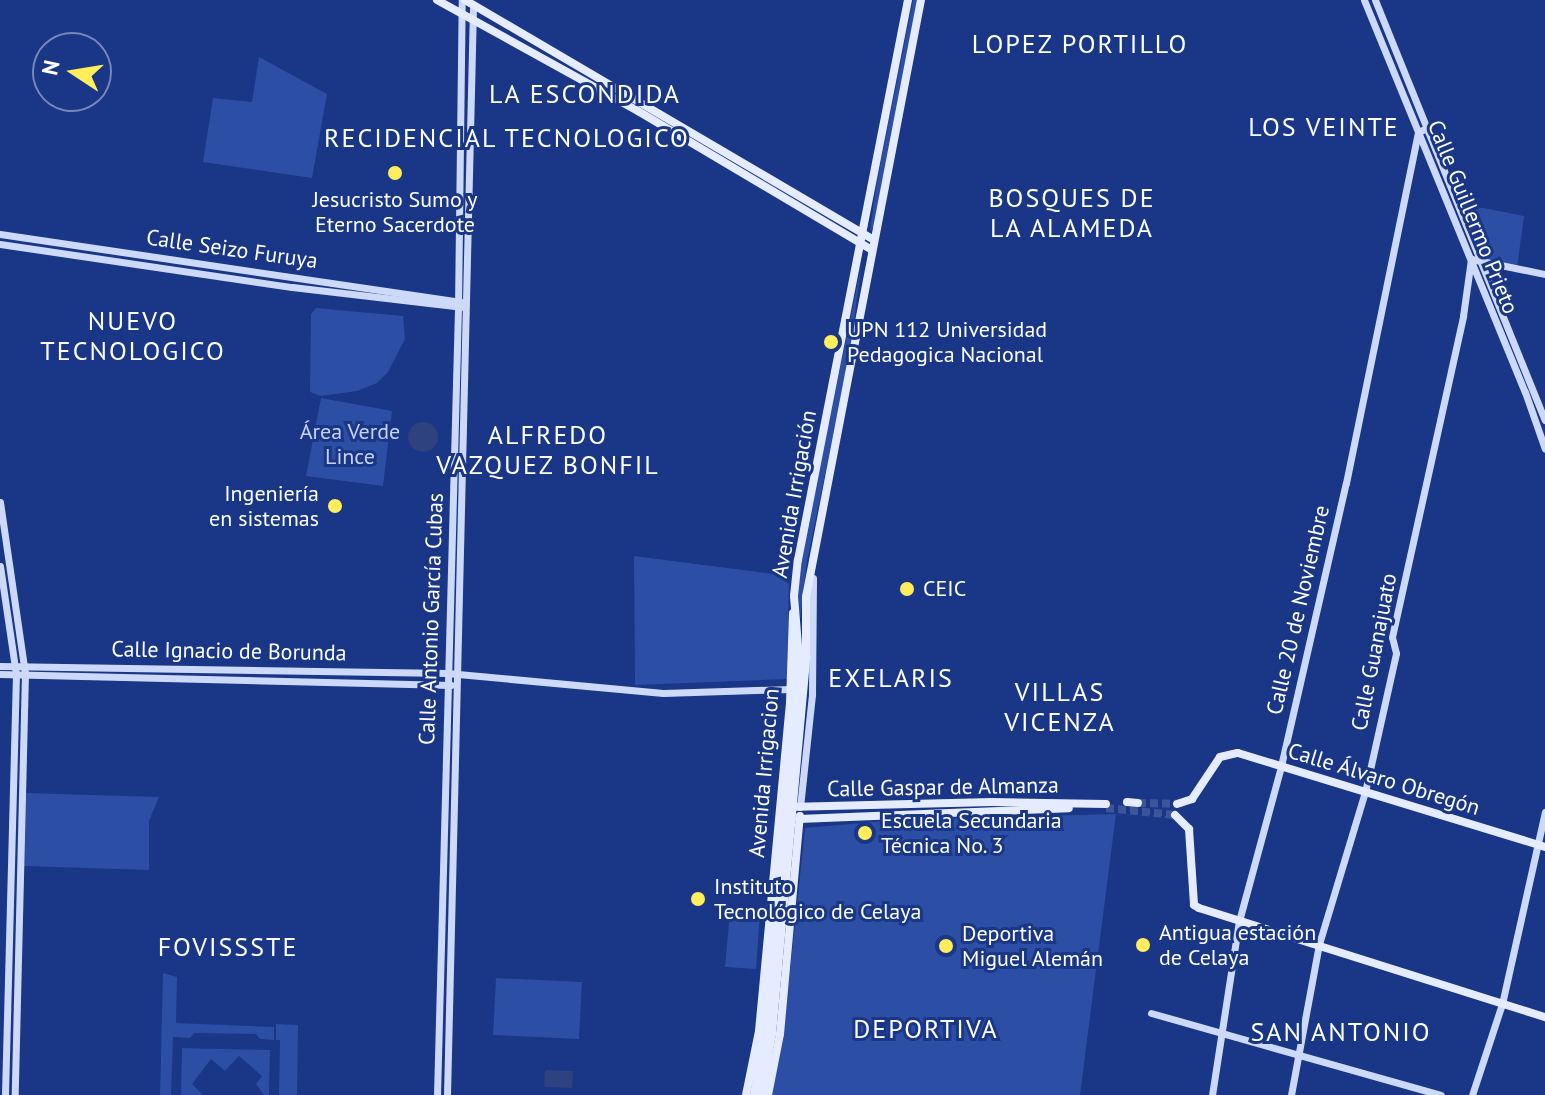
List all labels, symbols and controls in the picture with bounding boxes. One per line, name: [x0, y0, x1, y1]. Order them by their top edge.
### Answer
district label: LOPEZ PORTILLO: [971, 28, 1189, 60]
north arrow: [32, 32, 112, 112]
text: N: [35, 57, 66, 77]
district label: LA ESCONDIDA: [488, 78, 682, 110]
district label: LOS VEINTE: [1248, 111, 1400, 143]
street label: Calle Guillermo Prieto: [1422, 116, 1524, 318]
district label: RECIDENCIAL TECNOLOGICO: [323, 122, 691, 154]
marker: Jesucristo Sumo y Eterno Sacerdote: [386, 164, 404, 182]
district label: BOSQUES DE LA ALAMEDA: [988, 182, 1156, 244]
place label: Jesucristo Sumo y Eterno Sacerdote: [312, 186, 478, 238]
street label: Calle Seizo Furuya: [145, 224, 319, 274]
district label: NUEVO TECNOLOGICO: [40, 305, 226, 366]
place label: UPN 112 Universidad Pedagogica Nacional: [847, 316, 1047, 368]
marker: UPN 112 Universidad Pedagogica Nacional: [822, 333, 840, 351]
street label: Avenida Irrigación: [766, 408, 822, 580]
park label: Área Verde Lince: [299, 418, 401, 470]
district label: ALFREDO VAZQUEZ BONFIL: [436, 419, 660, 480]
place label: Ingeniería en sistemas: [209, 480, 319, 532]
street label: Calle Antonio García Cubas: [413, 492, 449, 746]
marker: Ingeniería en sistemas: [326, 497, 344, 515]
street label: Calle 20 de Noviembre: [1261, 503, 1335, 717]
street label: Calle Guanajuato: [1346, 571, 1402, 733]
place label: CEIC: [923, 576, 966, 602]
marker: CEIC: [898, 580, 916, 598]
street label: Calle Ignacio de Borunda: [111, 636, 347, 666]
district label: EXELARIS: [828, 662, 954, 694]
district label: VILLAS VICENZA: [1004, 676, 1116, 738]
street label: Avenida Irrigacion: [743, 687, 785, 859]
street label: Calle Álvaro Obregón: [1285, 737, 1483, 821]
street label: Calle Gaspar de Almanza: [827, 772, 1059, 802]
place label: Escuela Secundaria Técnica No. 3: [881, 807, 1062, 858]
marker: Escuela Secundaria Técnica No. 3: [856, 824, 874, 842]
place label: Instituto Tecnológico de Celaya: [714, 873, 921, 924]
marker: Instituto Tecnológico de Celaya: [689, 890, 707, 908]
place label: Antigua estación de Celaya: [1159, 919, 1316, 970]
place label: Deportiva Miguel Alemán: [962, 920, 1104, 972]
district label: FOVISSSTE: [158, 931, 298, 963]
marker: Antigua estación de Celaya: [1134, 936, 1152, 954]
marker: Deportiva Miguel Alemán: [937, 937, 955, 955]
district label: DEPORTIVA: [853, 1013, 999, 1045]
district label: SAN ANTONIO: [1250, 1016, 1432, 1048]

